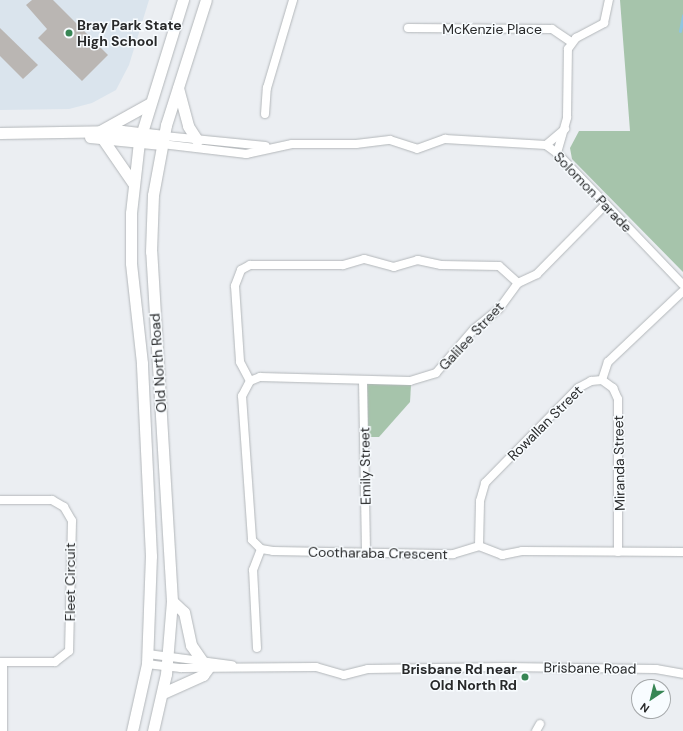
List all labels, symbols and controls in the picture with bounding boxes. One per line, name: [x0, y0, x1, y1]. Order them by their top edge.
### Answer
place label: Bray Park State High School: [77, 17, 182, 50]
street label: McKenzie Place: [442, 21, 542, 37]
marker: Bray Park State High School: [64, 28, 74, 38]
street label: Solomon Parade: [550, 148, 636, 236]
street label: Galilee Street: [435, 298, 507, 374]
street label: Old North Road: [146, 313, 170, 413]
street label: Rowallan Street: [504, 382, 586, 464]
street label: Miranda Street: [610, 415, 628, 511]
street label: Emily Street: [356, 427, 374, 505]
street label: Fleet Circuit: [62, 543, 78, 621]
street label: Cootharaba Crescent: [308, 543, 448, 563]
street label: Brisbane Road: [544, 659, 636, 677]
place label: Brisbane Rd near Old North Rd: [401, 661, 517, 694]
marker: Brisbane Rd near Old North Rd: [520, 672, 530, 682]
north arrow: [631, 679, 671, 719]
text: N: [637, 700, 652, 716]

